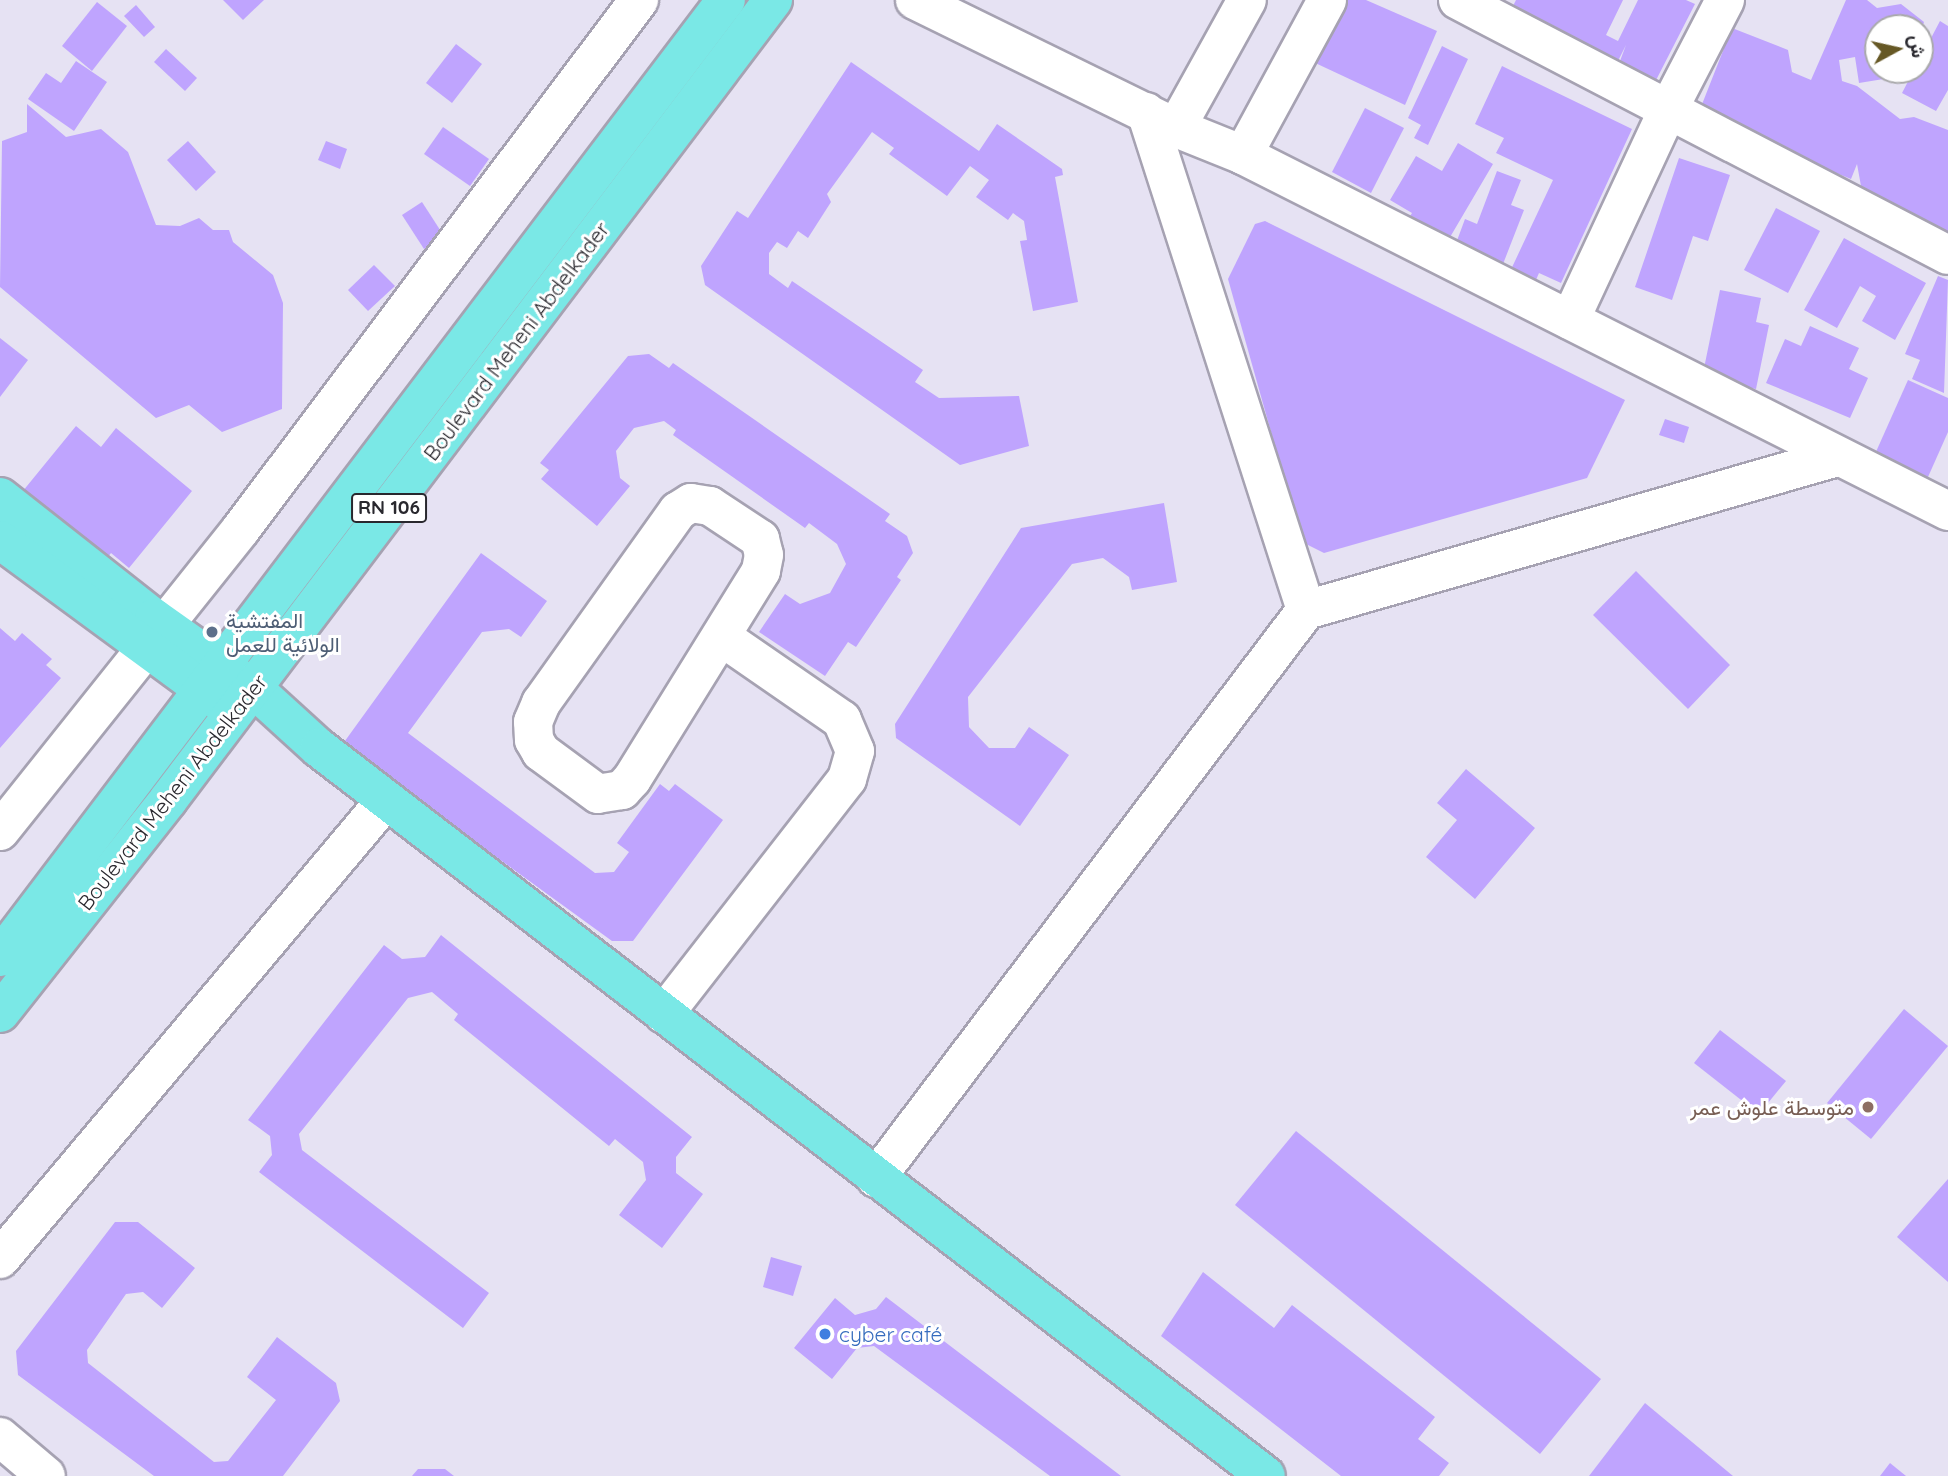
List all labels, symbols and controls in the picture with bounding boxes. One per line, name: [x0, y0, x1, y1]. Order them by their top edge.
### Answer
north arrow: [1864, 14, 1934, 84]
text: ش: [1904, 33, 1931, 59]
street label: Boulevard Meheni Abdelkader: [418, 217, 614, 465]
road number: RN 106: [350, 492, 428, 524]
place label: المفتشية الولائية للعمل: [226, 607, 340, 657]
marker: المفتشية الولائية للعمل: [204, 624, 220, 640]
street label: Boulevard Meheni Abdelkader: [72, 669, 272, 915]
place label: متوسطة علوش عمر: [1690, 1094, 1854, 1120]
marker: متوسطة علوش عمر: [1860, 1099, 1876, 1115]
place label: cyber café: [839, 1321, 942, 1347]
marker: cyber café: [817, 1326, 833, 1342]

